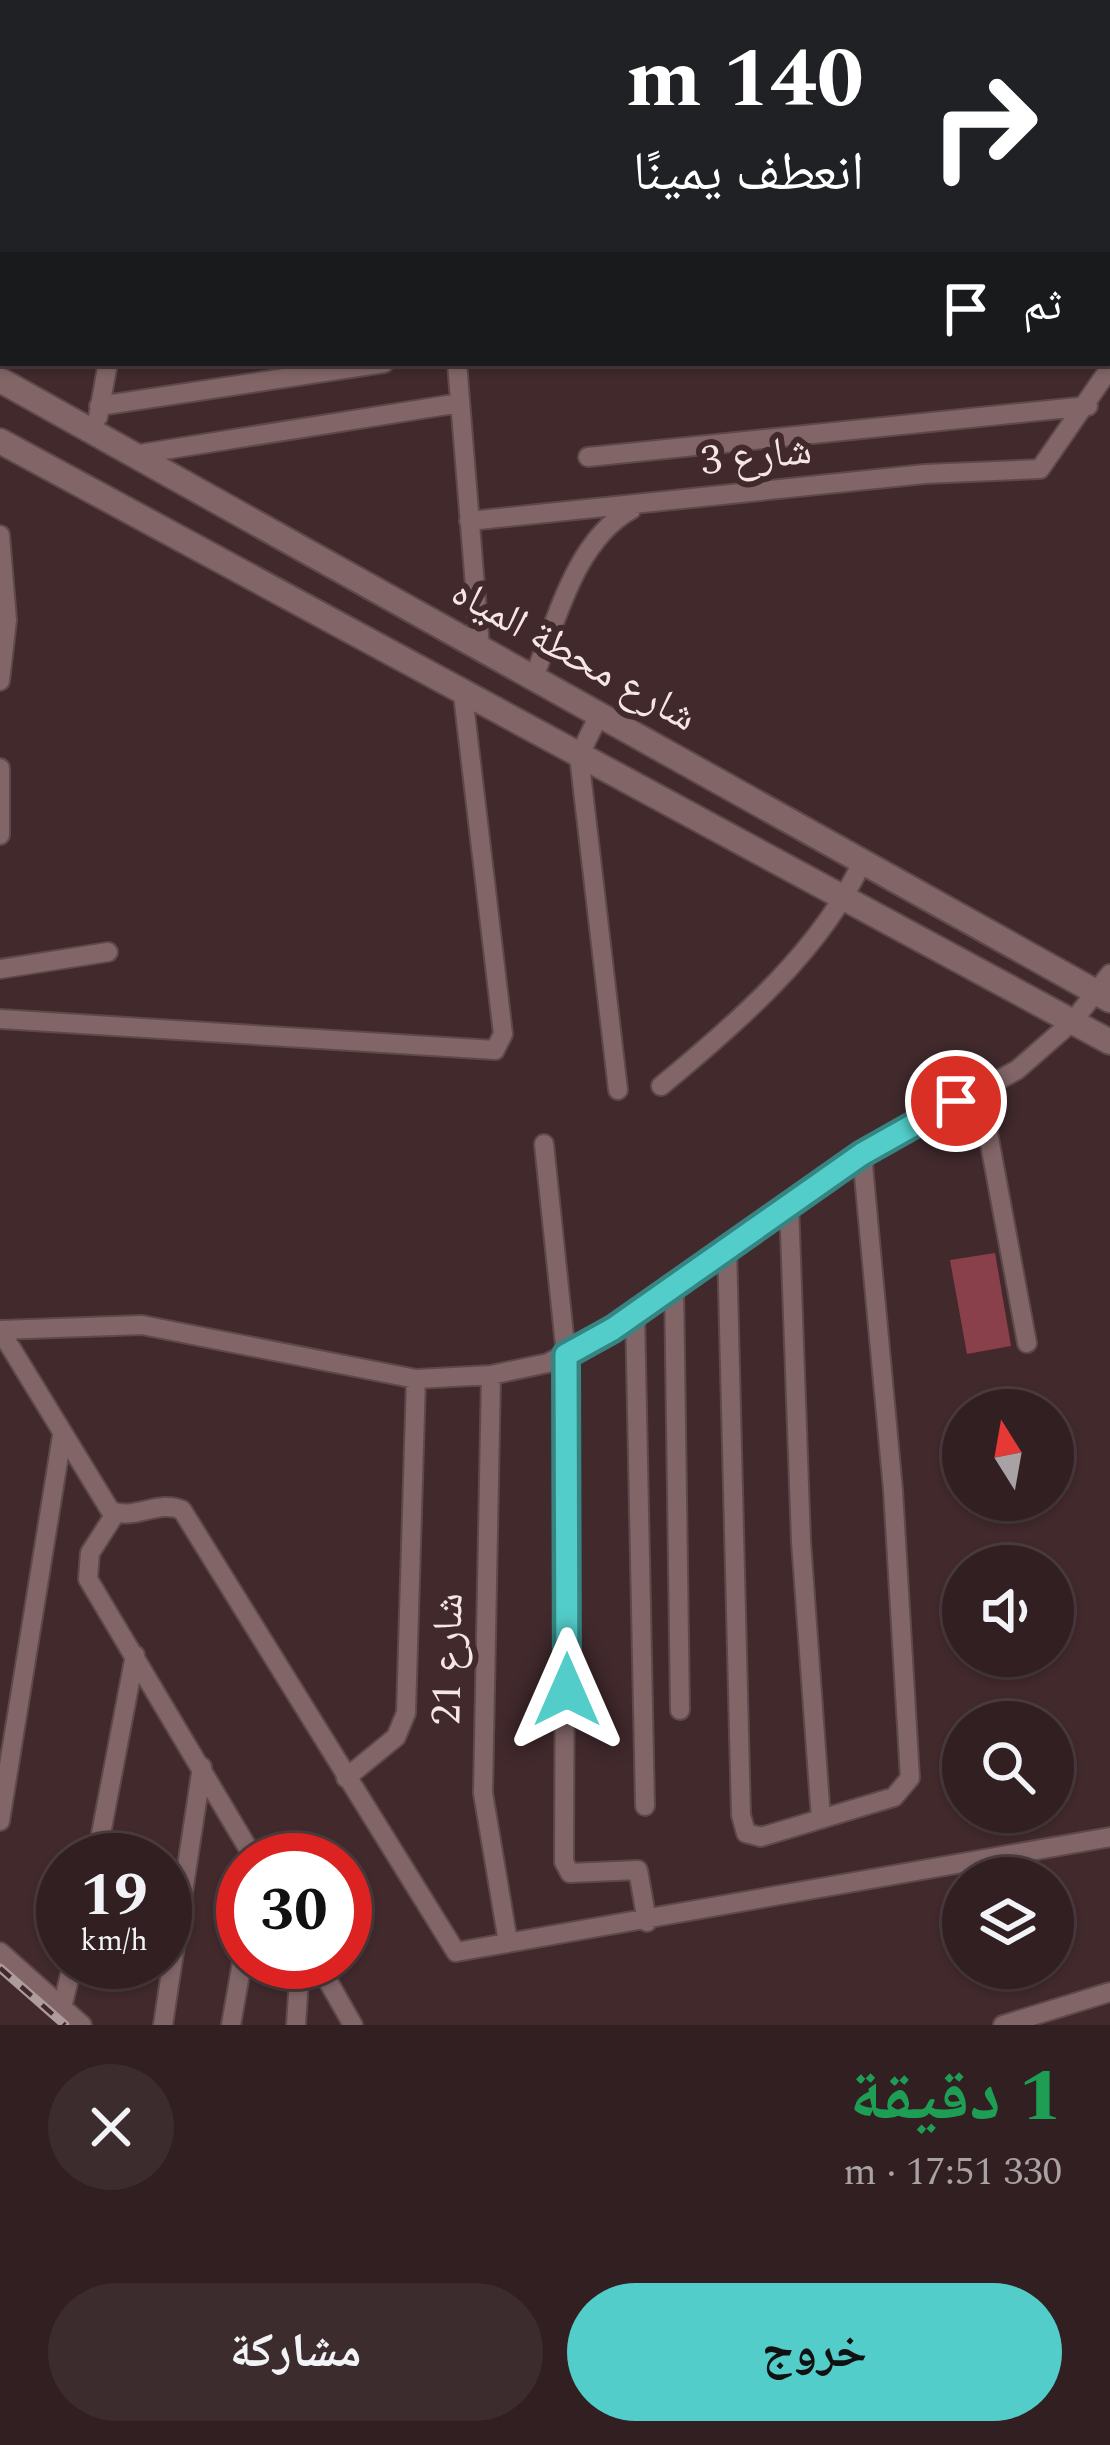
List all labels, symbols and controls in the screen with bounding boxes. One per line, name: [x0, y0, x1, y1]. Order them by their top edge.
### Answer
text: 140 m: [626, 16, 864, 144]
icon: right: [906, 48, 1062, 204]
text: انعطف يمينًا: [633, 132, 864, 214]
text: ثم: [1023, 271, 1062, 340]
icon: arrive: [933, 276, 999, 342]
street label: شارع 3: [697, 419, 815, 493]
street label: شارع محطة المياه: [440, 561, 708, 749]
pin: [905, 1050, 1007, 1152]
icon: arrive: [923, 1068, 989, 1134]
north arrow: [942, 1389, 1074, 1521]
map controls: [942, 1389, 1074, 1989]
button: sound: [942, 1545, 1074, 1677]
street label: شارع 21: [415, 1592, 481, 1726]
position arrow: [504, 1627, 630, 1753]
button: search: [942, 1701, 1074, 1833]
speed limit sign: 30: [216, 1833, 372, 1989]
text: 19: [80, 1850, 148, 1942]
button: layers: [942, 1857, 1074, 1989]
text: km/h: [80, 1918, 148, 1964]
text: 1 دقيقة: [850, 2043, 1062, 2152]
button: close: [48, 2064, 174, 2190]
text: 330 m · 17:51: [843, 2143, 1062, 2202]
button: مشاركة: [48, 2283, 543, 2421]
button: خروج: [567, 2283, 1062, 2421]

